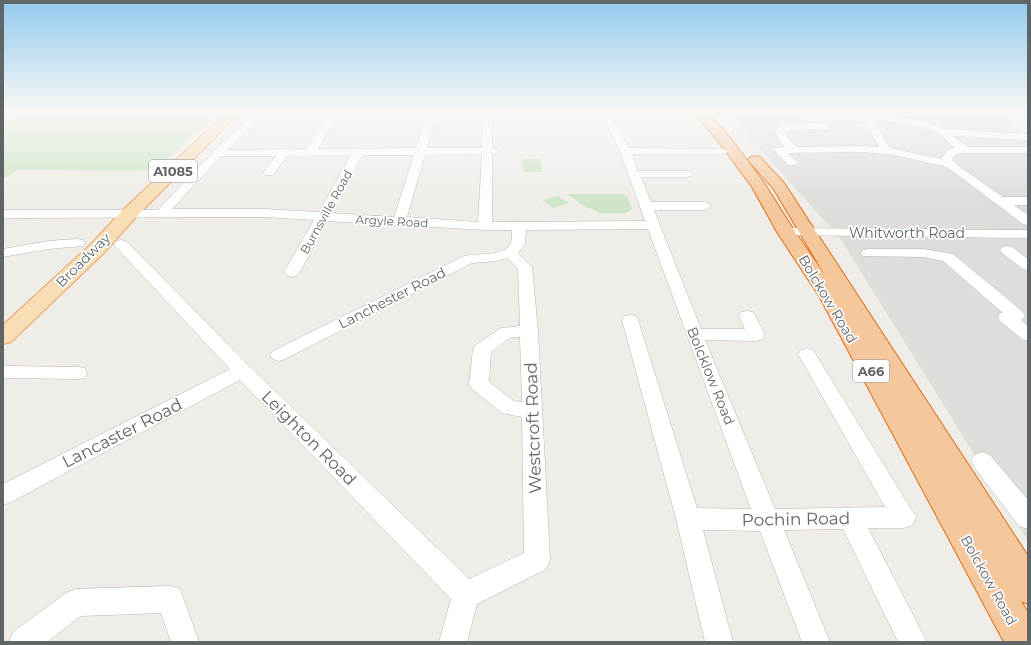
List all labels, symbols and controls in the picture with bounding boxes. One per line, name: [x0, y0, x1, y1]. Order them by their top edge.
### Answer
road number: A1085: [149, 160, 197, 182]
street label: Burnsville Road: [297, 167, 355, 257]
street label: Argyle Road: [355, 212, 429, 230]
street label: Whitworth Road: [849, 224, 965, 242]
street label: Broadway: [52, 229, 114, 291]
street label: Bolckow Road: [795, 251, 861, 347]
street label: Lanchester Road: [335, 263, 449, 333]
street label: Bolcklow Road: [683, 324, 739, 428]
road number: A66: [853, 360, 889, 382]
street label: Westcroft Road: [521, 362, 545, 494]
street label: Leighton Road: [258, 387, 360, 489]
street label: Lancaster Road: [59, 394, 185, 472]
street label: Pochin Road: [742, 508, 850, 530]
street label: Bolckow Road: [957, 532, 1021, 628]

